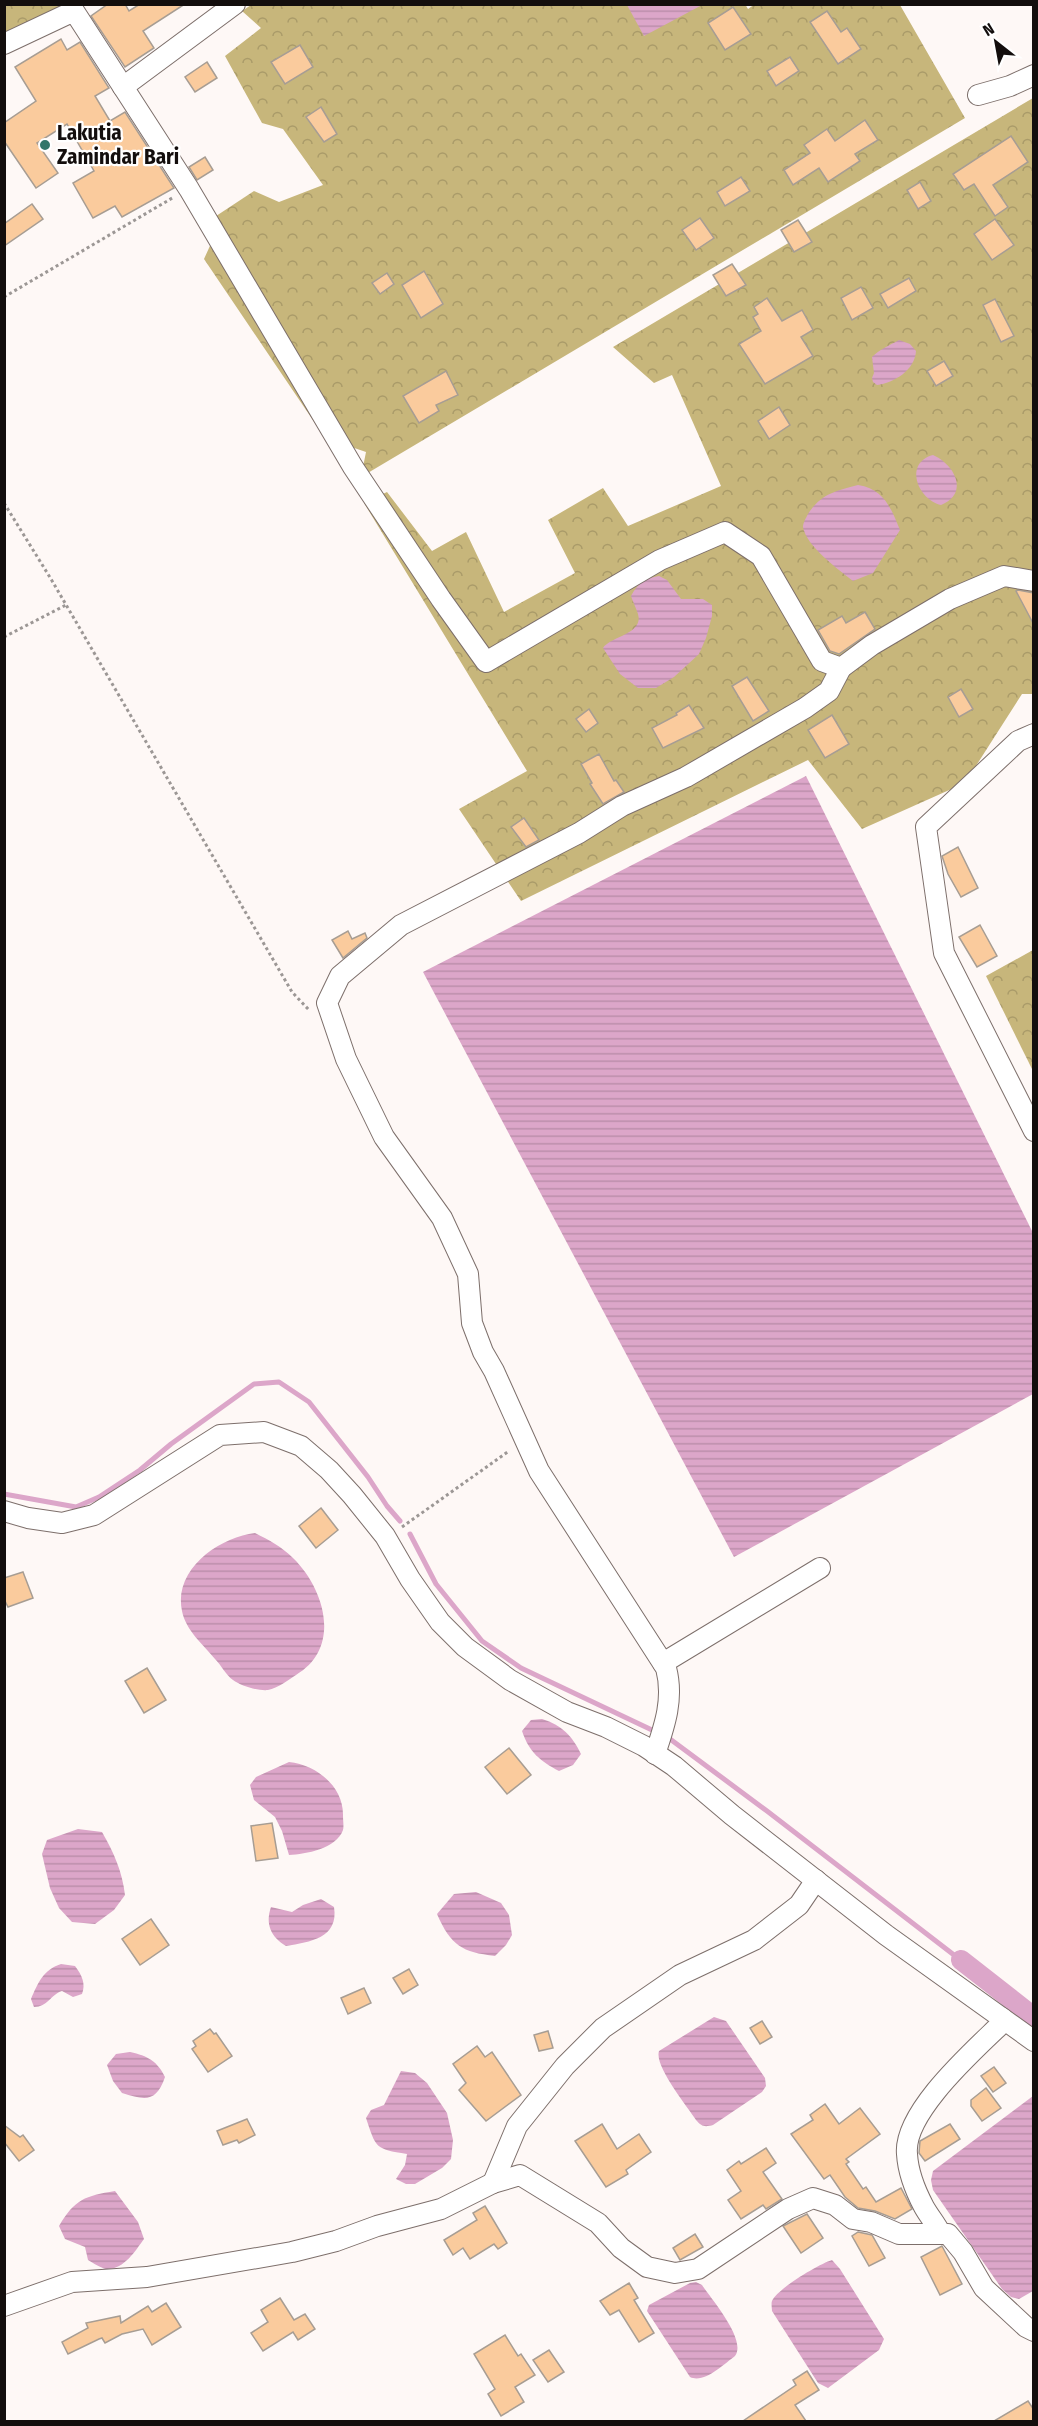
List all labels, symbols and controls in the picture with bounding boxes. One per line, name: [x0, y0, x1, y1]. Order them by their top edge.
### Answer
north arrow: [966, 12, 1026, 72]
text: N: [980, 19, 998, 40]
place label: Lakutia Zamindar Bari: [57, 120, 179, 170]
marker: Lakutia Zamindar Bari: [38, 138, 52, 152]

